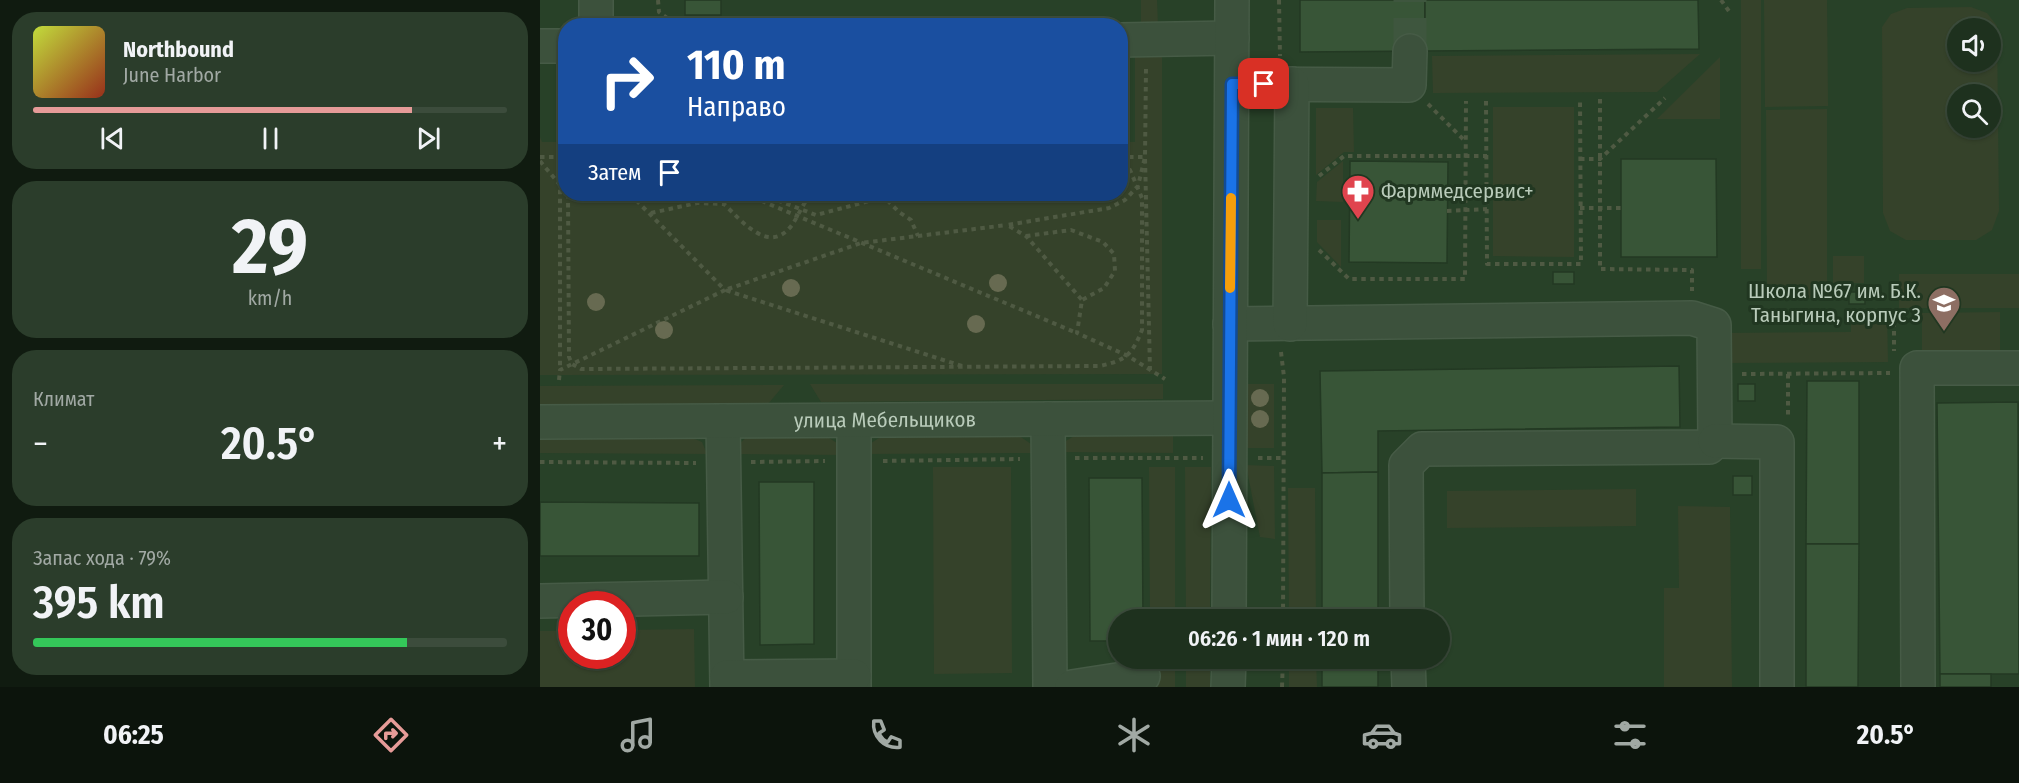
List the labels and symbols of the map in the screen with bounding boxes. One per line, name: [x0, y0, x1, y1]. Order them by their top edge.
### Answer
pin: [1238, 58, 1289, 109]
pharmacy icon: Фарммедсервис+: [1340, 173, 1376, 220]
place label: Фарммедсервис+: [1381, 178, 1534, 204]
place label: Школа №67 им. Б.К. Таныгина, корпус 3: [1748, 278, 1921, 328]
school or university icon: Школа №67 им. Б.К. Таныгина, корпус 3: [1926, 285, 1962, 332]
street label: улица Мебельщиков: [794, 406, 976, 434]
position arrow: [1197, 468, 1261, 532]
speed limit sign: 30: [558, 591, 636, 669]

